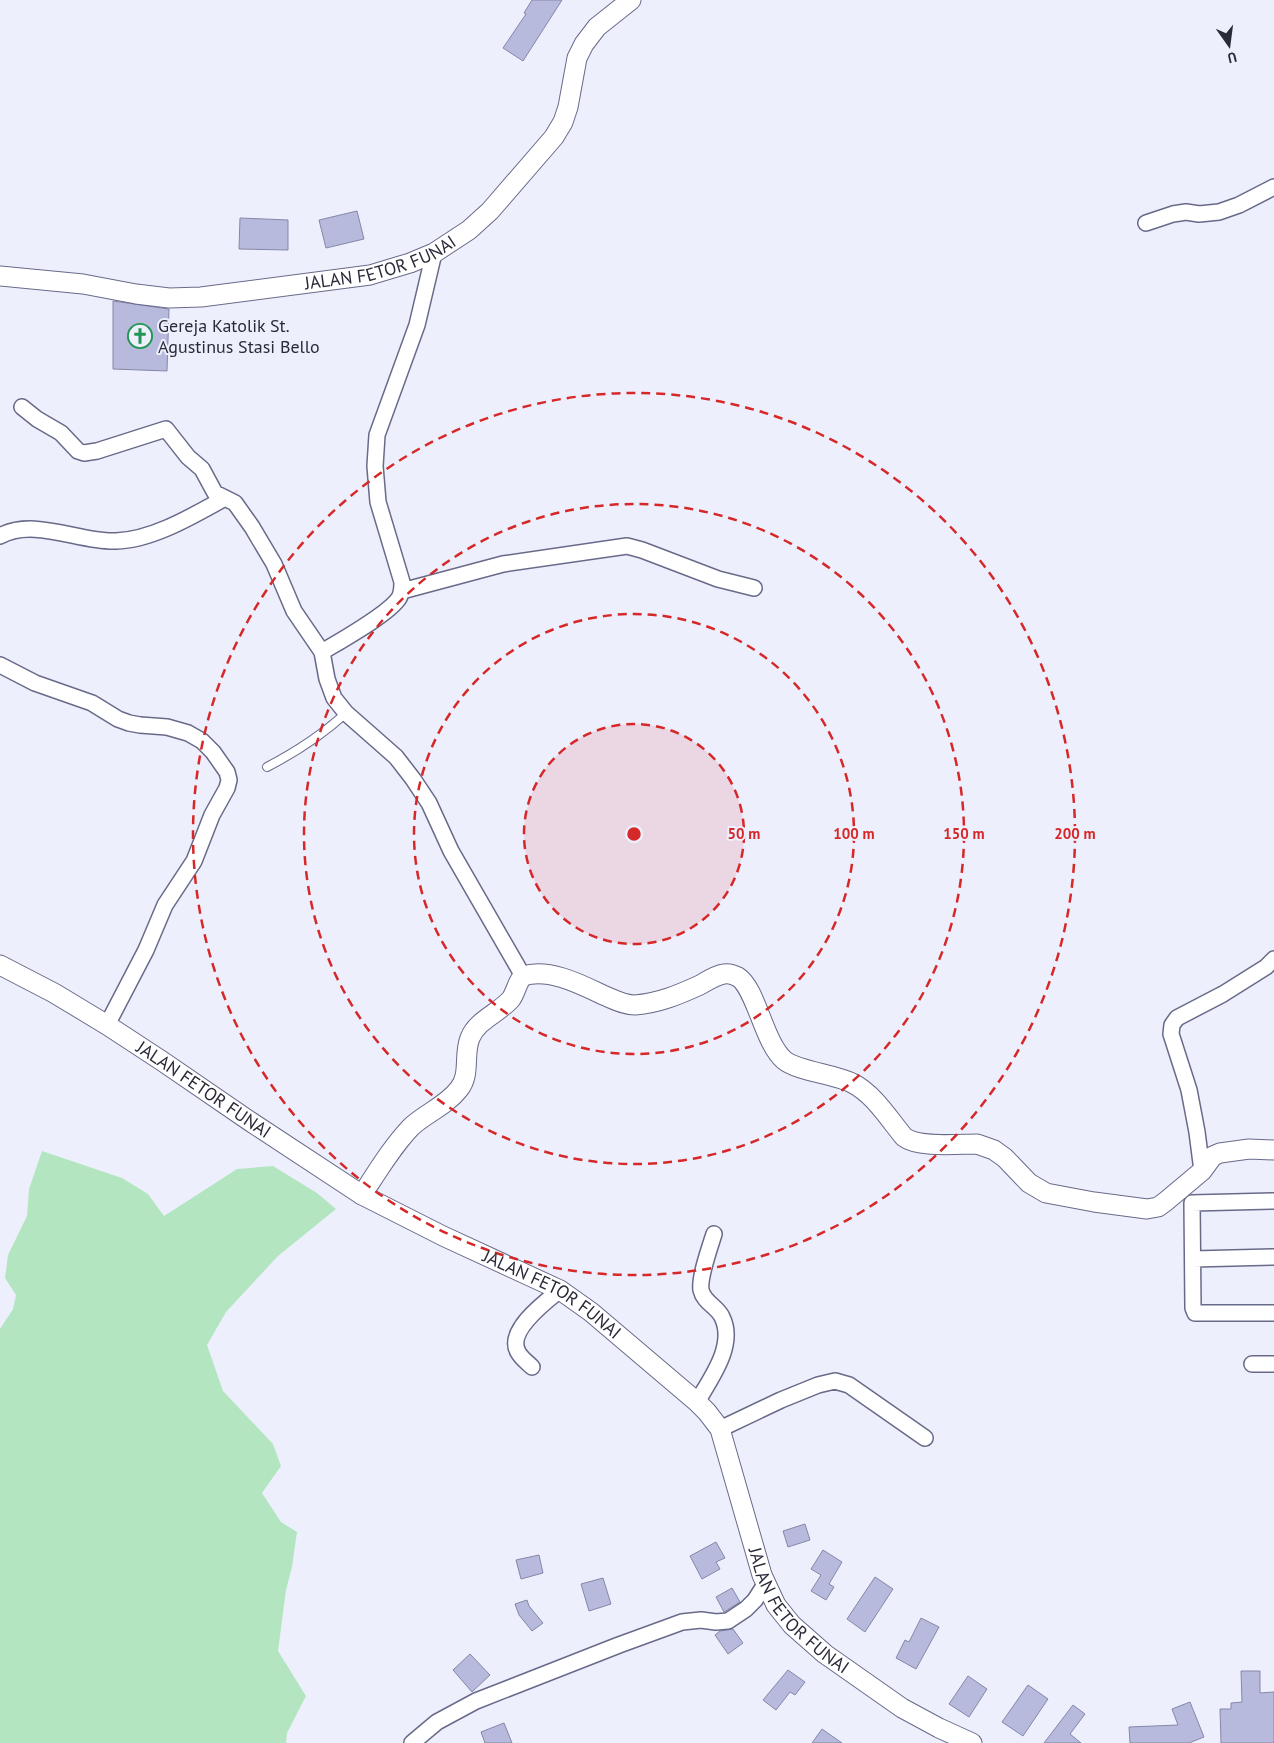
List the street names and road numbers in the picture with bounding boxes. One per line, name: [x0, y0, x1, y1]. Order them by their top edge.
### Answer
street label: JALAN FETOR FUNAI: [302, 230, 460, 295]
street label: JALAN FETOR FUNAI: [131, 1035, 275, 1143]
street label: JALAN FETOR FUNAI: [479, 1244, 626, 1344]
street label: JALAN FETOR FUNAI: [743, 1544, 854, 1678]

